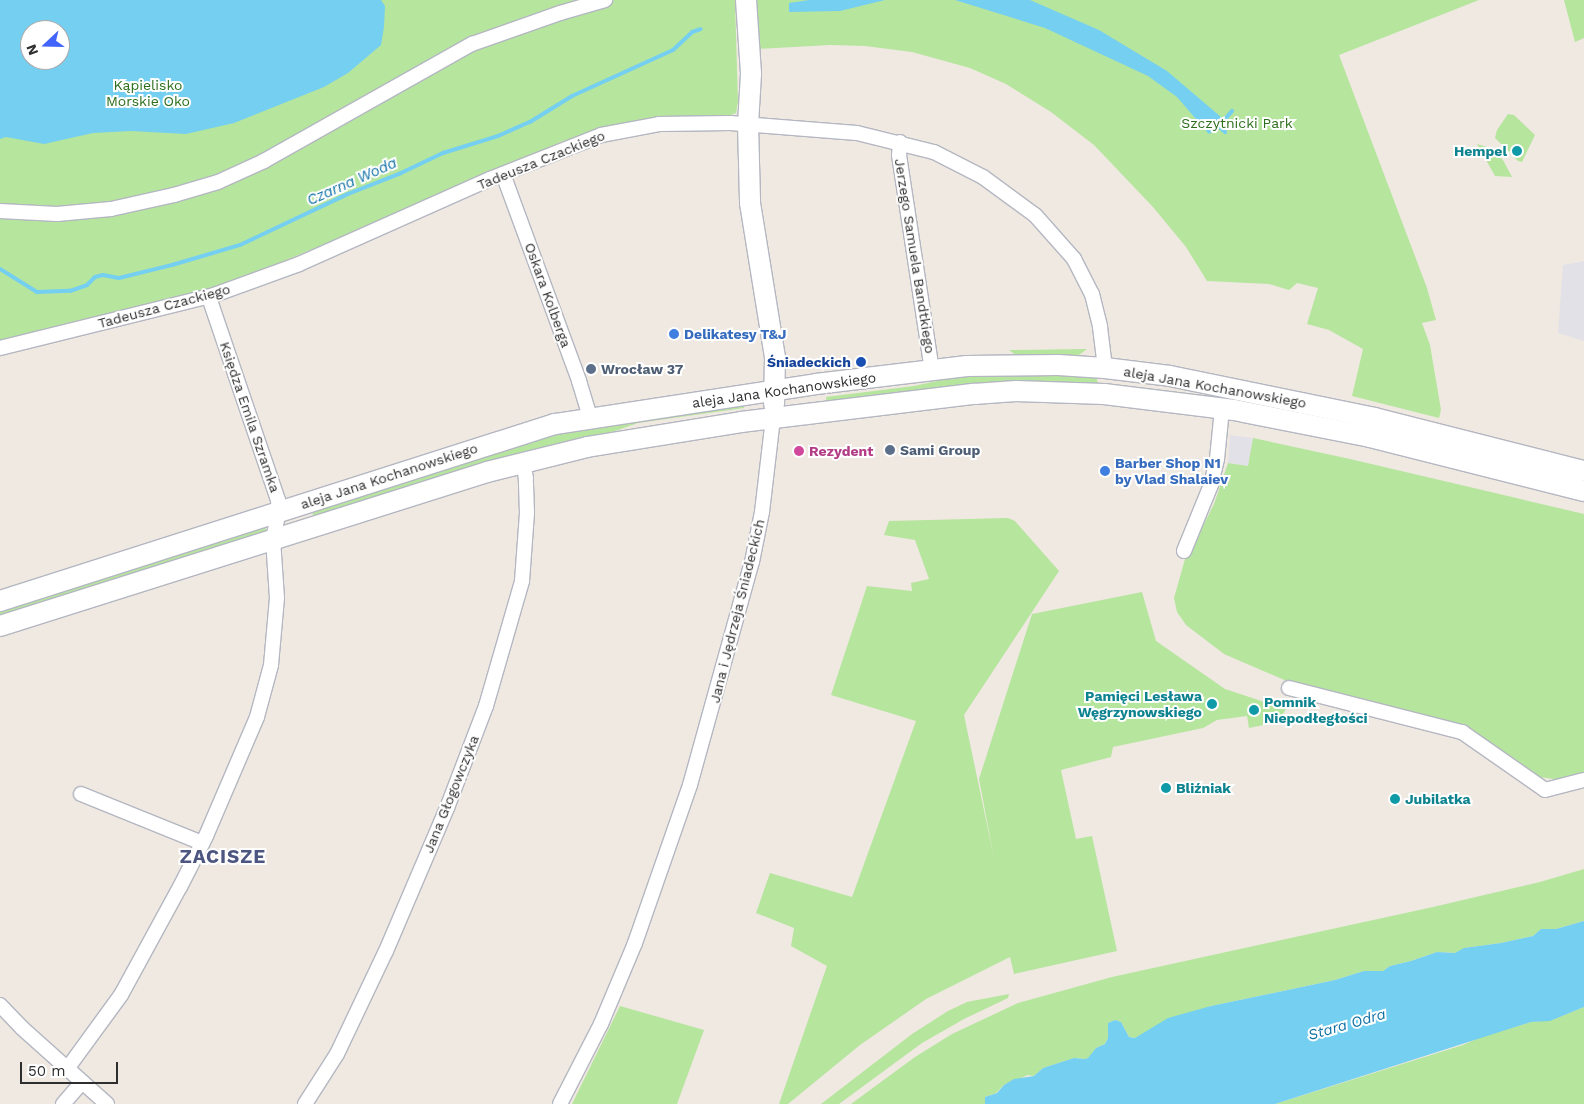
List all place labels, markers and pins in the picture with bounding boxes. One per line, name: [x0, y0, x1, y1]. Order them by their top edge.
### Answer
place label: Hempel: [1454, 143, 1507, 159]
marker: Hempel: [1511, 145, 1523, 157]
place label: Delikatesy T&J: [684, 326, 787, 342]
marker: Delikatesy T&J: [668, 328, 680, 340]
place label: Śniadeckich: [767, 354, 851, 370]
marker: Śniadeckich: [855, 356, 867, 368]
place label: Wrocław 37: [601, 361, 683, 377]
marker: Wrocław 37: [585, 363, 597, 375]
place label: Sami Group: [900, 442, 980, 458]
place label: Rezydent: [809, 443, 873, 459]
marker: Sami Group: [884, 444, 896, 456]
marker: Rezydent: [793, 445, 805, 457]
place label: Barber Shop N1 by Vlad Shalaiev: [1115, 455, 1229, 488]
marker: Barber Shop N1 by Vlad Shalaiev: [1099, 465, 1111, 477]
place label: Pamięci Lesława Węgrzynowskiego: [1078, 688, 1202, 720]
place label: Pomnik Niepodłegłości: [1264, 694, 1368, 726]
marker: Pamięci Lesława Węgrzynowskiego: [1206, 698, 1218, 710]
marker: Pomnik Niepodłegłości: [1248, 704, 1260, 716]
place label: Bliźniak: [1176, 780, 1231, 796]
marker: Bliźniak: [1160, 782, 1172, 794]
place label: Jubilatka: [1405, 791, 1471, 807]
marker: Jubilatka: [1389, 793, 1401, 805]

